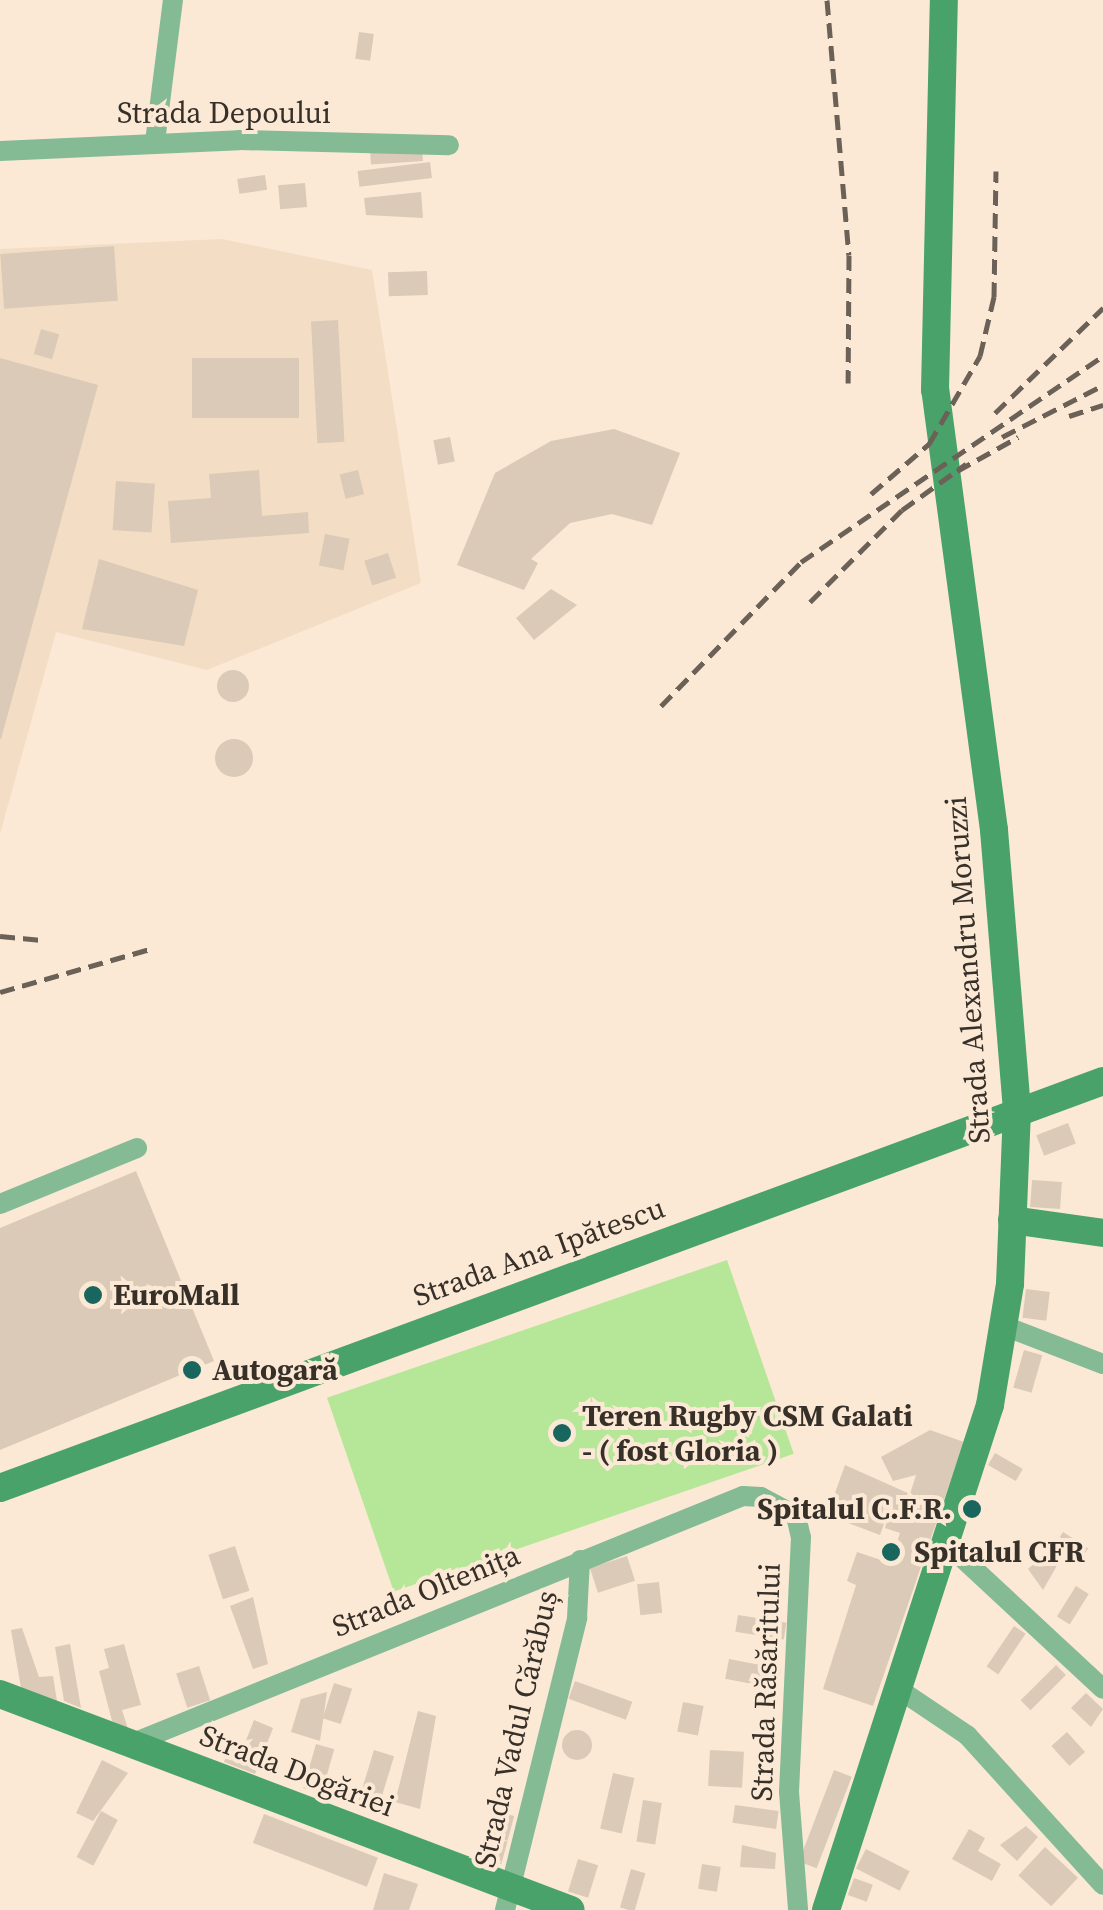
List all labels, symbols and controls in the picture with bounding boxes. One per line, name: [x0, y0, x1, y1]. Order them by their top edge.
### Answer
street label: Strada Depoului: [117, 95, 331, 131]
street label: Strada Alexandru Moruzzi: [938, 795, 998, 1145]
street label: Strada Ana Ipătescu: [408, 1190, 670, 1314]
place label: EuroMall: [113, 1277, 240, 1313]
marker: EuroMall: [82, 1284, 104, 1306]
place label: Autogară: [212, 1352, 338, 1388]
marker: Autogară: [181, 1359, 203, 1381]
place label: Teren Rugby CSM Galati - ( fost Gloria ): [582, 1398, 913, 1468]
marker: Teren Rugby CSM Galati - ( fost Gloria ): [551, 1422, 573, 1444]
place label: Spitalul C.F.R.: [757, 1491, 952, 1527]
marker: Spitalul C.F.R.: [961, 1498, 983, 1520]
place label: Spitalul CFR: [914, 1534, 1085, 1570]
street label: Strada Oltenița: [327, 1537, 525, 1645]
marker: Spitalul CFR: [878, 1539, 904, 1565]
street label: Strada Răsăritului: [744, 1562, 788, 1802]
street label: Strada Vadul Cărăbuș: [467, 1587, 565, 1871]
street label: Strada Dogăriei: [195, 1717, 399, 1825]

